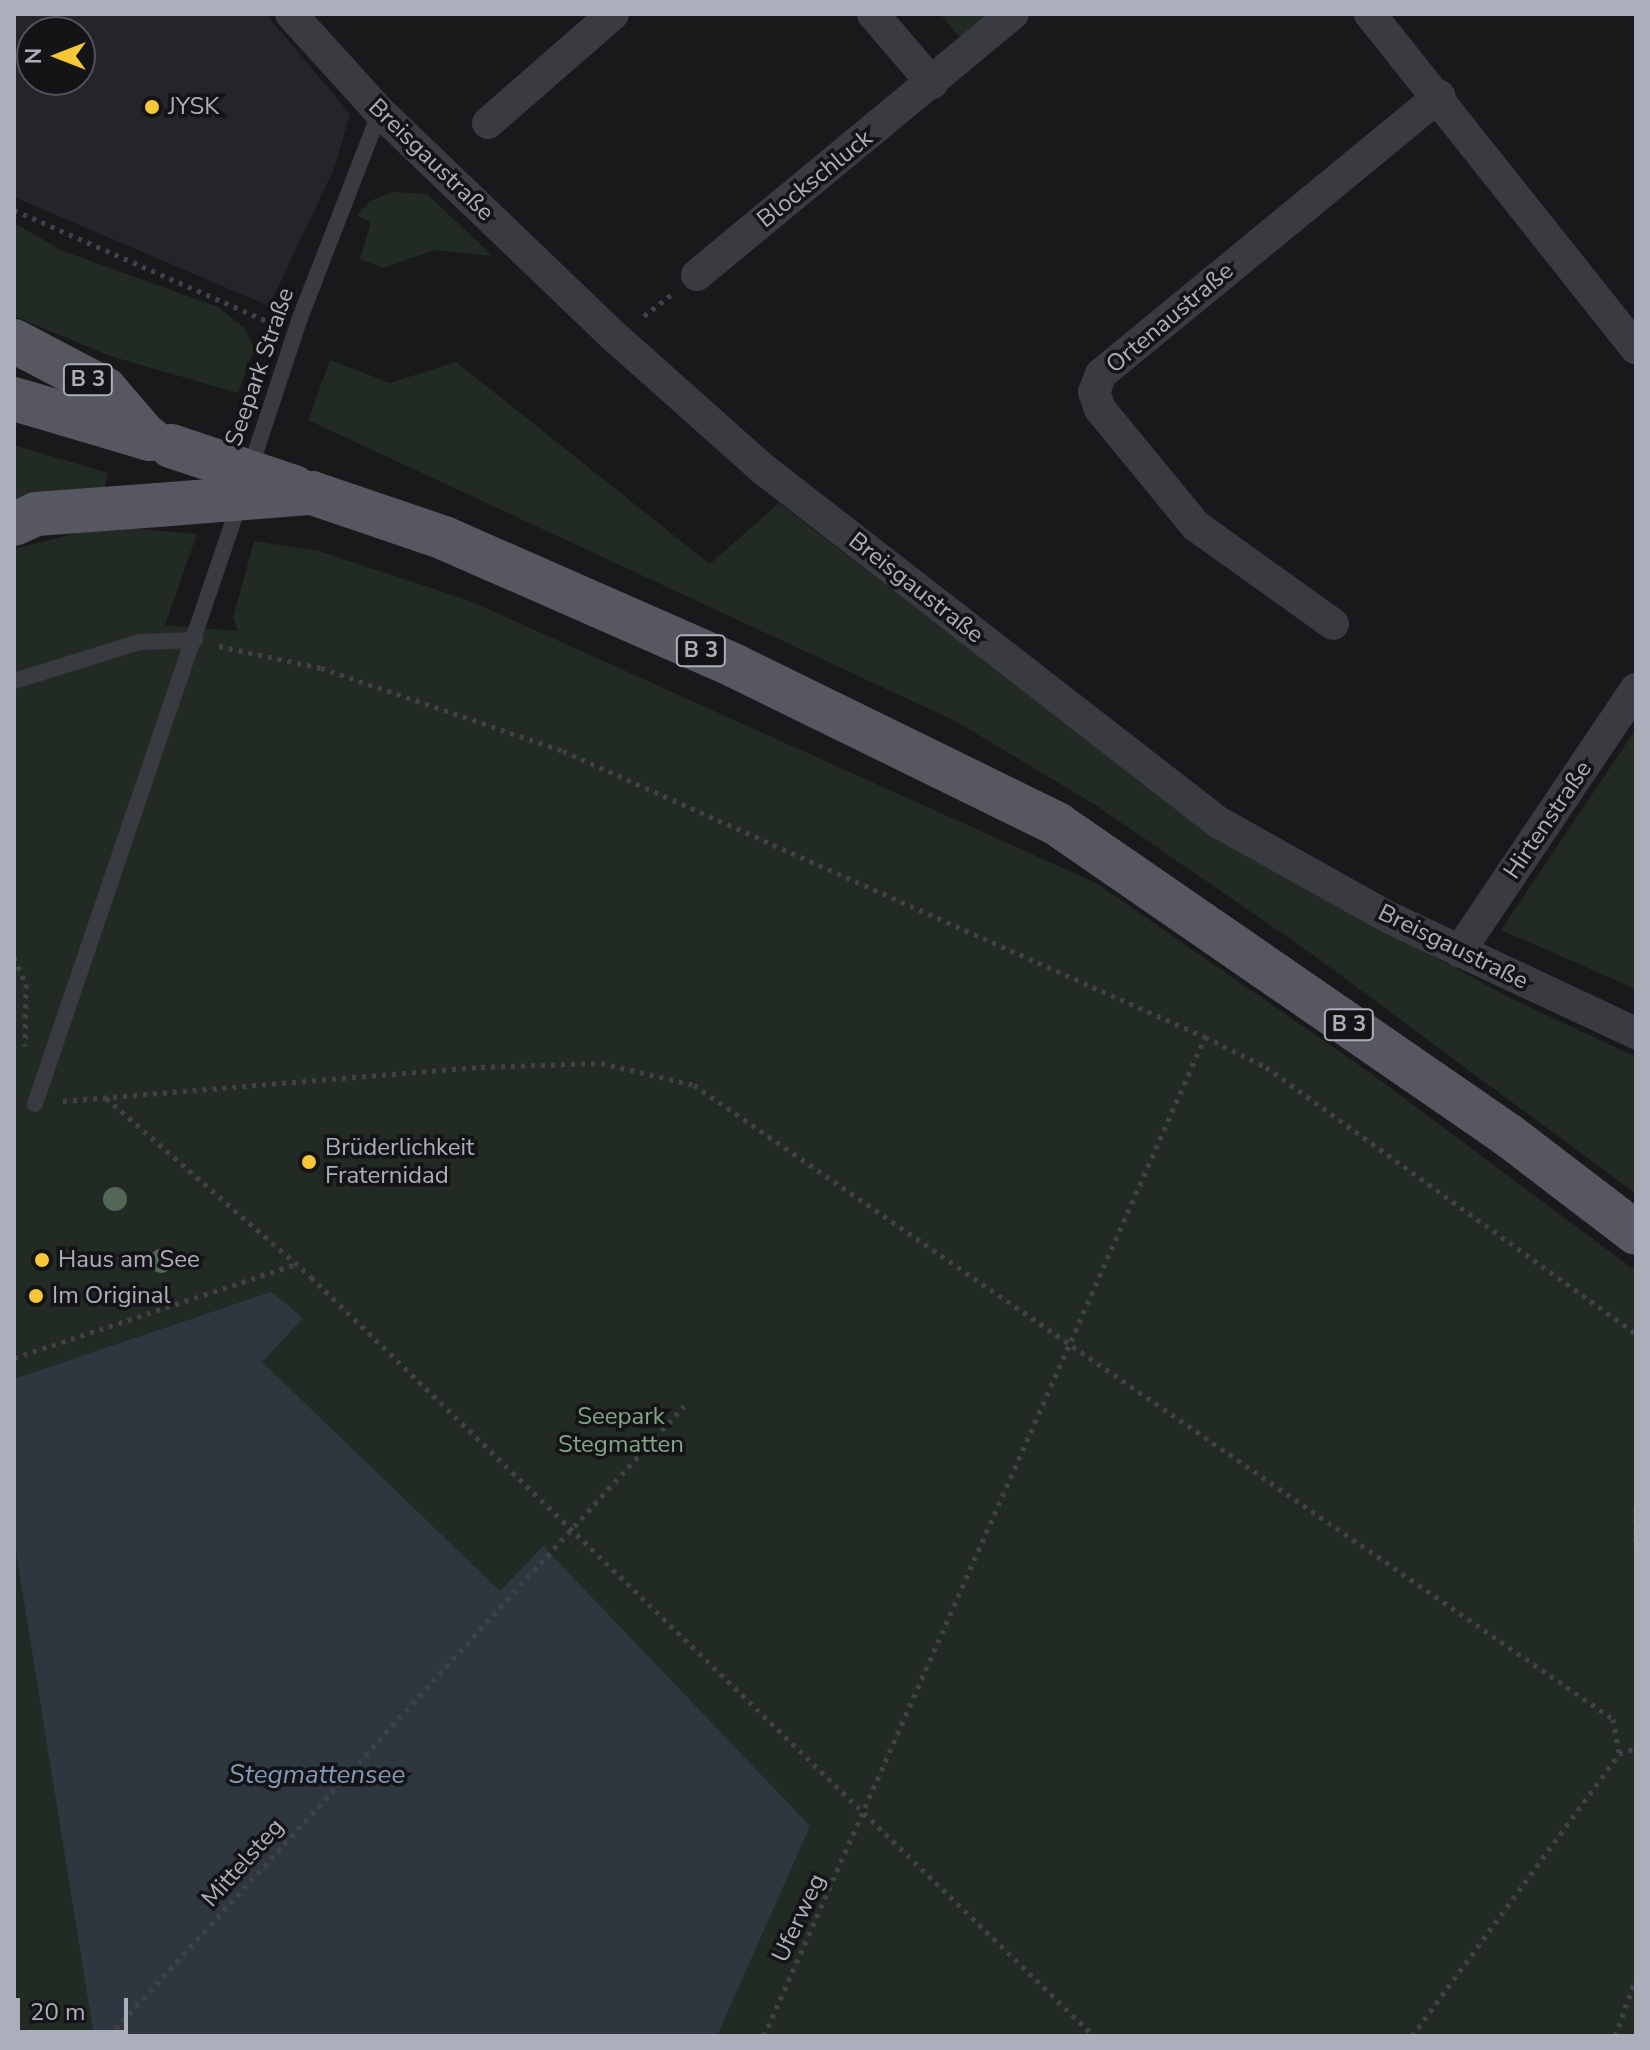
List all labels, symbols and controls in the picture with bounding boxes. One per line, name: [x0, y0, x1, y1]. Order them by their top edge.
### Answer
north arrow: [16, 16, 96, 96]
text: N: [19, 48, 49, 64]
place label: JYSK: [168, 93, 219, 121]
street label: Breisgaustraße: [362, 93, 500, 227]
marker: JYSK: [143, 98, 161, 116]
street label: Blockschluck: [752, 124, 878, 234]
street label: Ortenaustraße: [1101, 256, 1239, 380]
street label: Seepark Straße: [219, 284, 301, 450]
road number: B 3: [62, 362, 114, 398]
street label: Breisgaustraße: [843, 526, 989, 650]
road number: B 3: [675, 633, 727, 669]
street label: Hirtenstraße: [1498, 755, 1598, 885]
street label: Breisgaustraße: [1373, 898, 1533, 996]
road number: B 3: [1323, 1007, 1375, 1043]
place label: Brüderlichkeit Fraternidad: [325, 1134, 474, 1190]
marker: Brüderlichkeit Fraternidad: [300, 1153, 318, 1171]
place label: Haus am See: [58, 1246, 200, 1274]
marker: Haus am See: [33, 1251, 51, 1269]
place label: Im Original: [52, 1282, 171, 1310]
marker: Im Original: [27, 1287, 45, 1305]
park label: Seepark Stegmatten: [558, 1403, 684, 1459]
water label: Stegmattensee: [229, 1759, 405, 1791]
street label: Mittelsteg: [196, 1813, 290, 1913]
street label: Uferweg: [766, 1869, 832, 1967]
scale bar: [20, 1982, 132, 2032]
text: 20 m: [30, 1996, 86, 2028]

